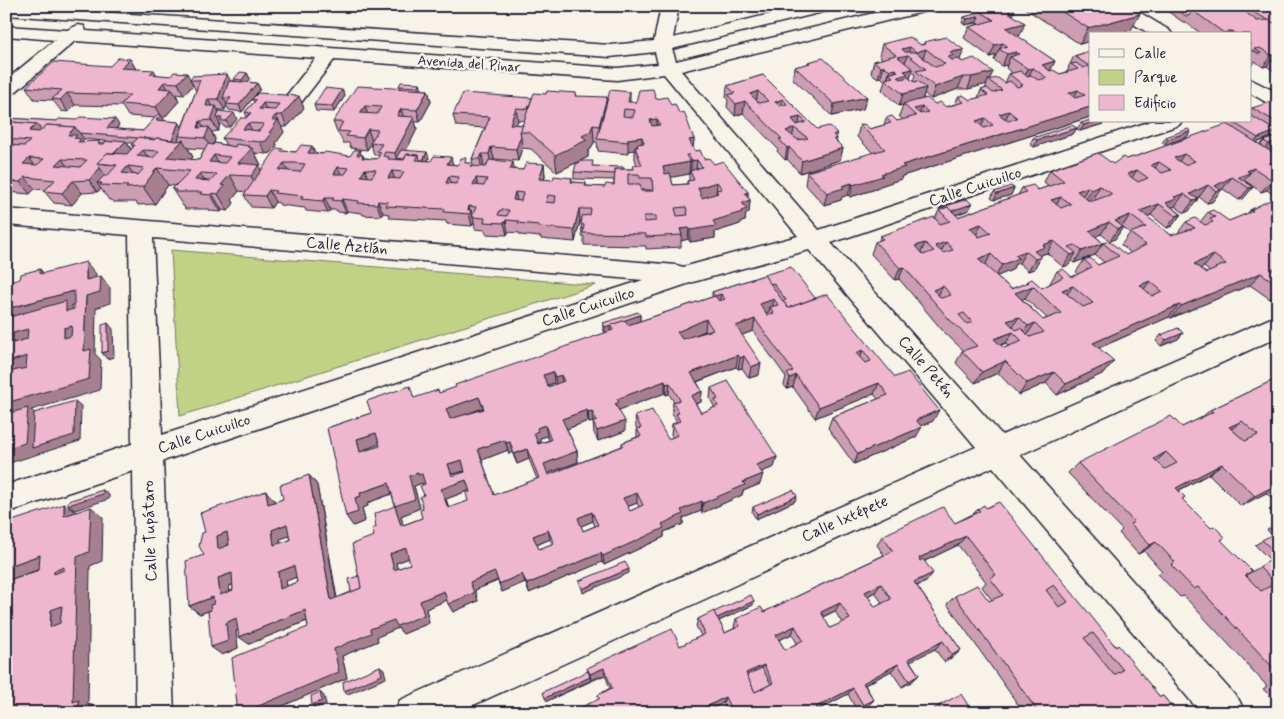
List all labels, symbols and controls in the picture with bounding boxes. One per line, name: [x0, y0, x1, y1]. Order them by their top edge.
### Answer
legend: [1089, 32, 1252, 122]
text: Calle: [1134, 44, 1166, 64]
street label: Avenida del Pinar: [417, 51, 521, 77]
text: Parque: [1134, 68, 1177, 88]
text: Edificio: [1134, 94, 1176, 114]
street label: Calle Cuicuilco: [926, 162, 1024, 212]
street label: Calle Aztlán: [305, 232, 389, 260]
street label: Calle Cuicuilco: [539, 282, 637, 332]
street label: Calle Petén: [893, 331, 959, 403]
street label: Calle Cuicuilco: [155, 409, 253, 459]
street label: Calle Tupátaro: [138, 480, 162, 582]
street label: Calle Ixtépete: [798, 491, 892, 547]

